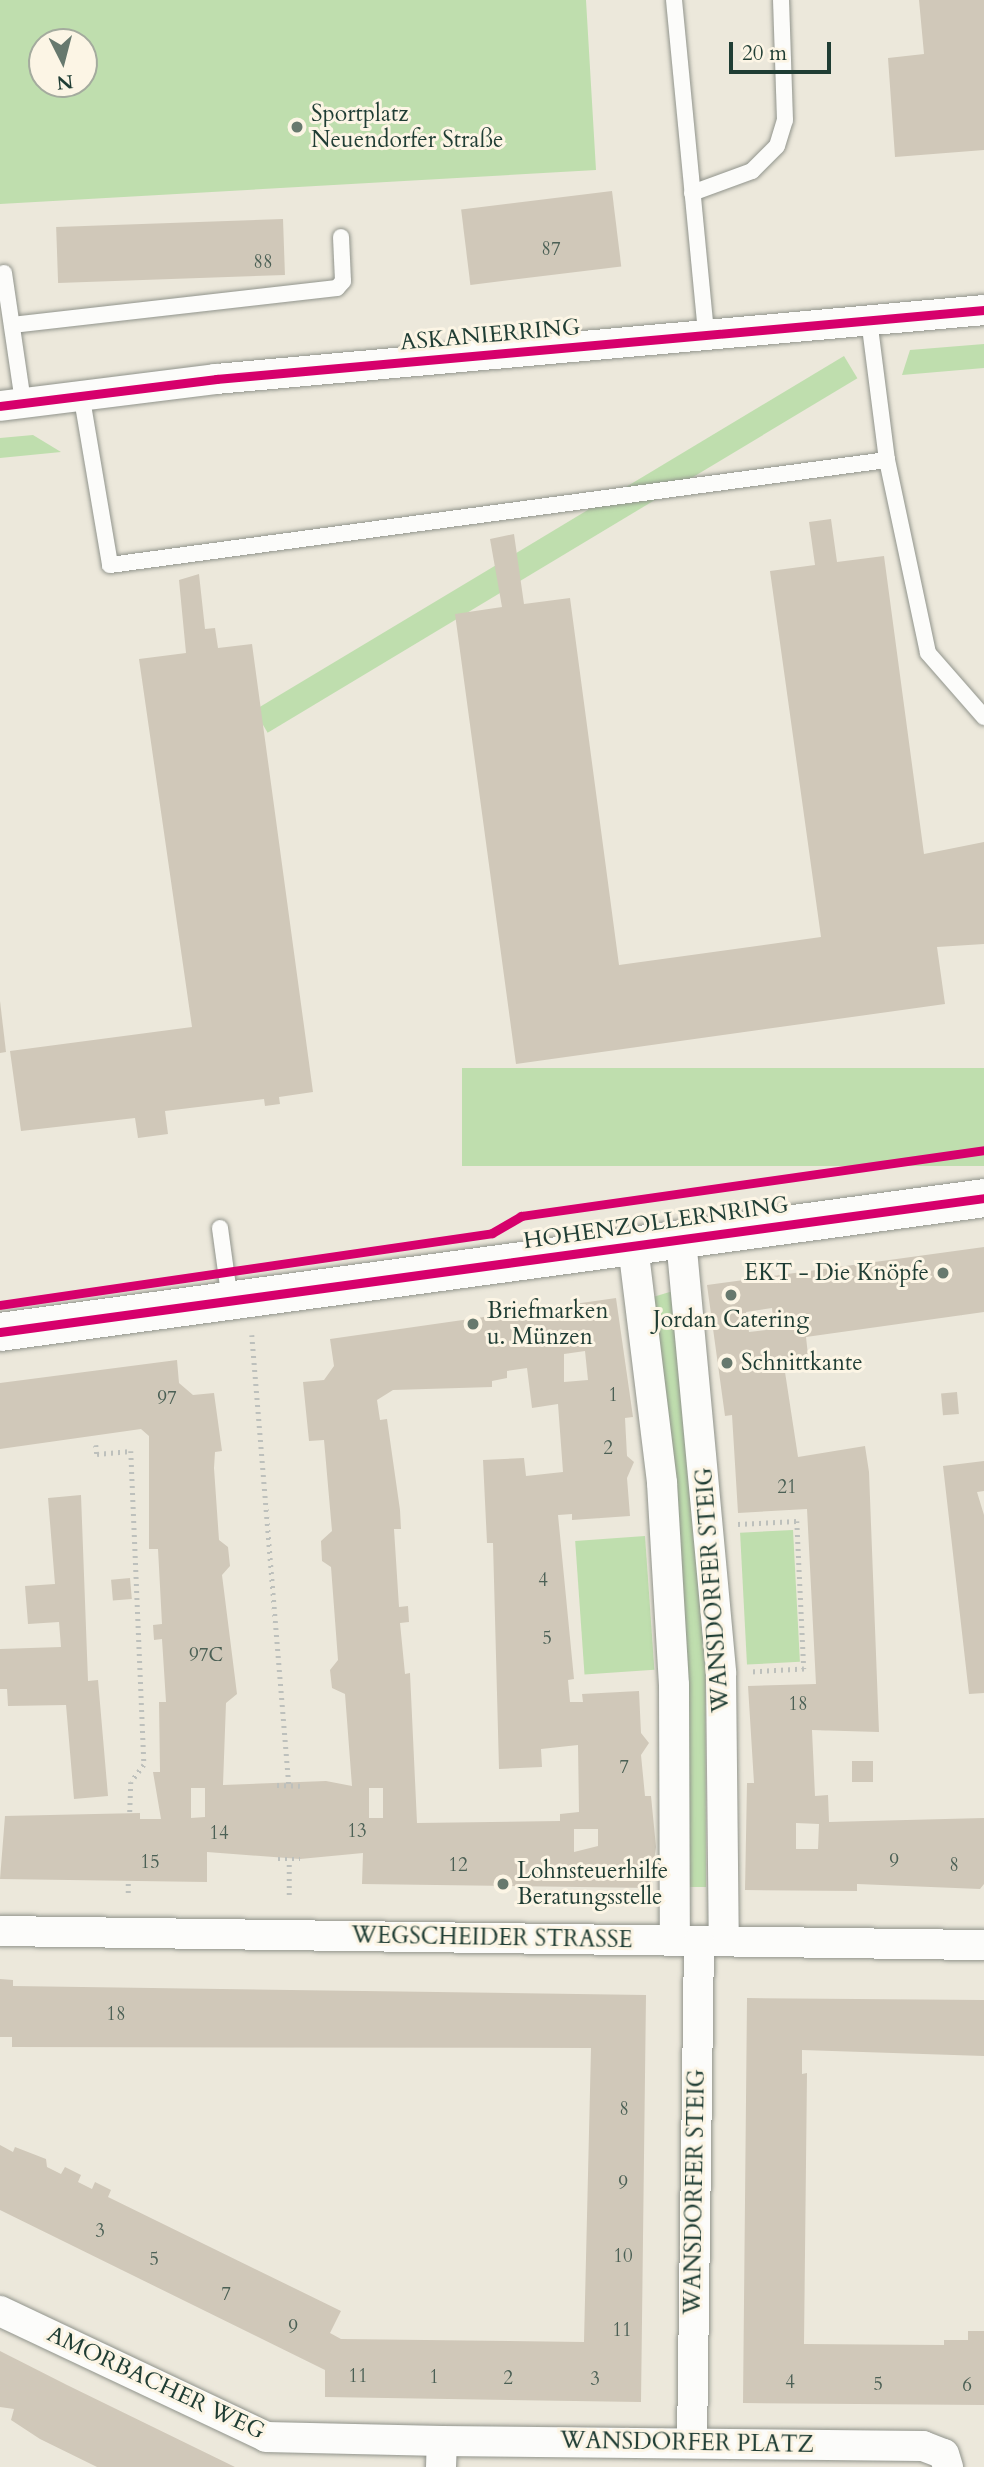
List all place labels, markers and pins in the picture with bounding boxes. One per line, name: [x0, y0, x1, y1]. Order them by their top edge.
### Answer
place label: Sportplatz Neuendorfer Straße: [311, 100, 504, 154]
marker: Sportplatz Neuendorfer Straße: [289, 119, 305, 135]
place label: EKT - Die Knöpfe: [744, 1259, 929, 1287]
marker: EKT - Die Knöpfe: [935, 1265, 951, 1281]
marker: Jordan Catering: [723, 1287, 739, 1303]
place label: Briefmarken u. Münzen: [487, 1297, 609, 1351]
place label: Jordan Catering: [653, 1306, 809, 1334]
marker: Briefmarken u. Münzen: [465, 1316, 481, 1332]
place label: Schnittkante: [741, 1349, 863, 1377]
marker: Schnittkante: [719, 1355, 735, 1371]
place label: Lohnsteuerhilfe Beratungsstelle: [517, 1857, 668, 1911]
marker: Lohnsteuerhilfe Beratungsstelle: [495, 1876, 511, 1892]

